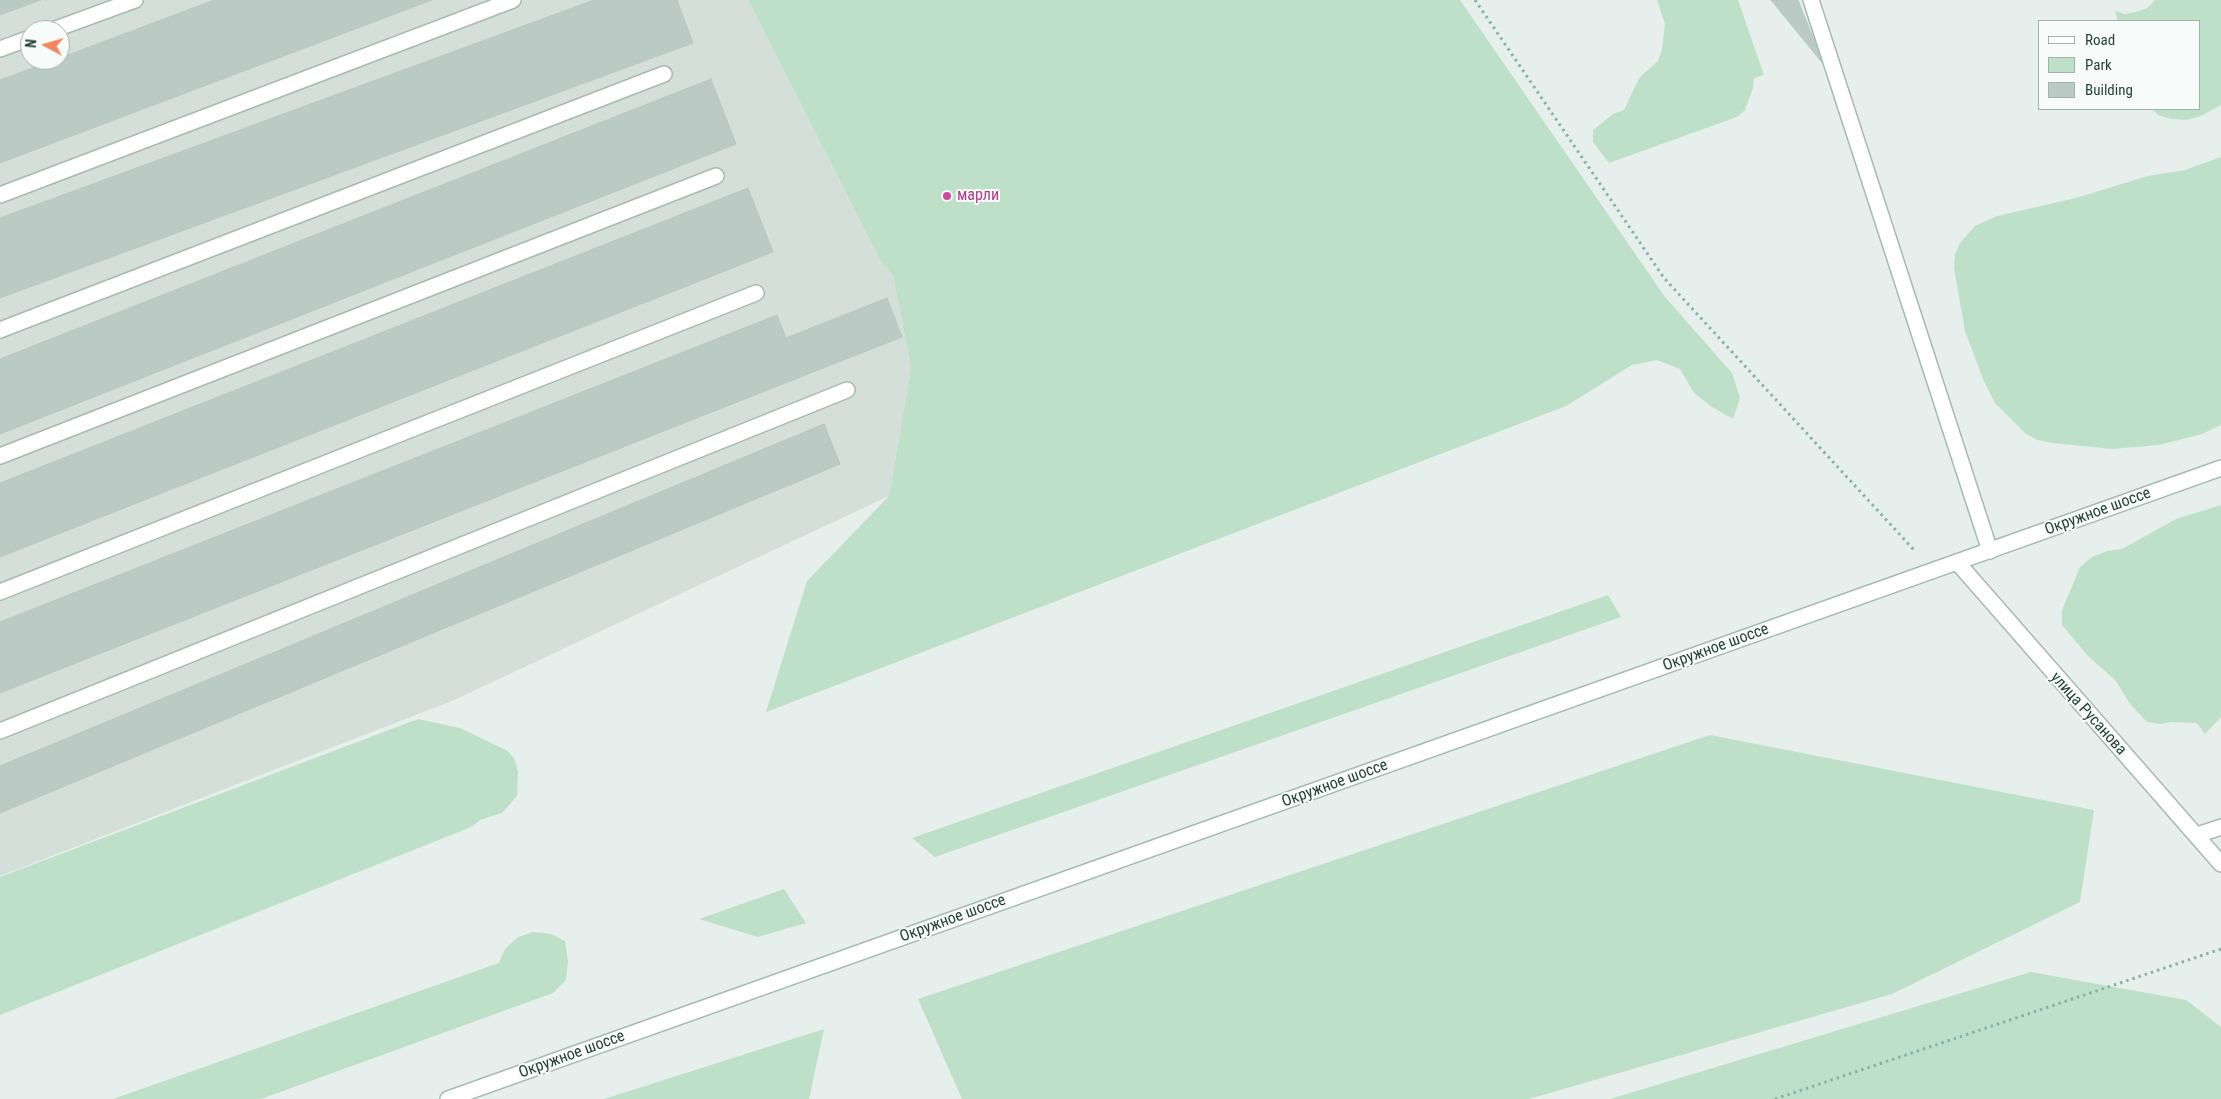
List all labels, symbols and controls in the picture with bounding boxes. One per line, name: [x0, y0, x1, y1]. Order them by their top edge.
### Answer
north arrow: [20, 20, 70, 70]
legend: [2038, 20, 2201, 110]
text: Road: [2085, 31, 2115, 49]
text: N: [23, 38, 39, 49]
text: Park: [2085, 56, 2112, 74]
text: Building: [2085, 81, 2133, 99]
place label: марли: [957, 186, 999, 206]
marker: марли: [941, 190, 953, 202]
street label: Окружное шоссе: [2042, 484, 2154, 540]
street label: Окружное шоссе: [1660, 620, 1772, 676]
street label: улица Русанова: [2046, 669, 2130, 759]
street label: Окружное шоссе: [1279, 756, 1391, 812]
street label: Окружное шоссе: [897, 891, 1009, 947]
street label: Окружное шоссе: [516, 1027, 628, 1083]

